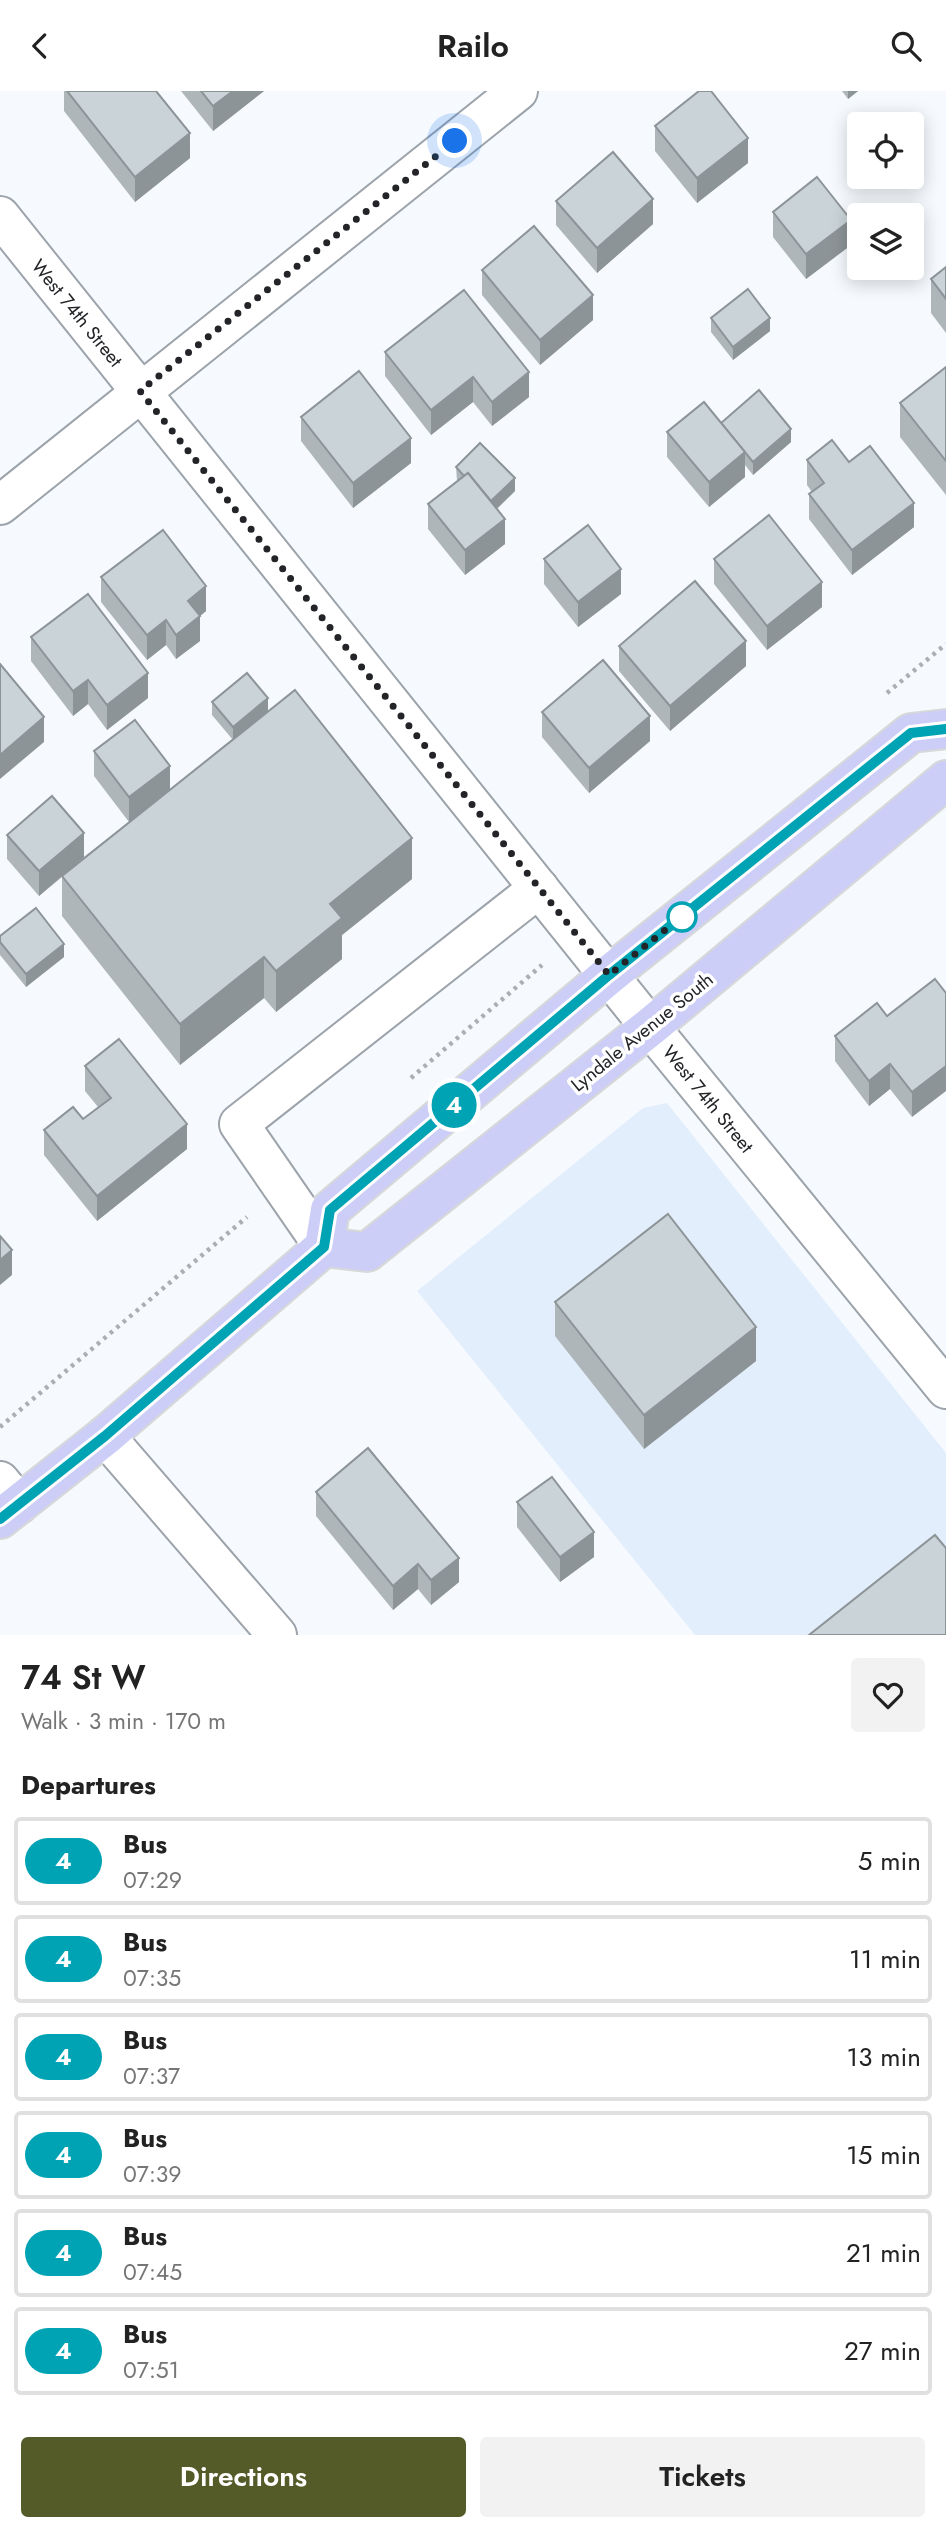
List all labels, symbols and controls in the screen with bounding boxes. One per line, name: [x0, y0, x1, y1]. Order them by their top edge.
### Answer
text: Railo: [437, 23, 509, 69]
icon: back: [21, 27, 59, 65]
icon: search: [887, 27, 925, 65]
map controls: [847, 112, 924, 280]
button: locate: [847, 112, 924, 189]
your location: [437, 123, 472, 158]
button: layers: [847, 203, 924, 280]
street label: West 74th Street: [25, 253, 129, 373]
unlabelled marker: [667, 902, 697, 932]
street label: Lyndale Avenue South: [565, 966, 719, 1098]
street label: West 74th Street: [656, 1039, 760, 1159]
line badge: 4: [431, 1082, 477, 1128]
text: 4: [446, 1087, 462, 1122]
text: 74 St W: [21, 1654, 146, 1701]
button: heart: [851, 1658, 925, 1732]
text: Walk · 3 min · 170 m: [21, 1704, 226, 1738]
text: Departures: [21, 1766, 156, 1804]
text: Bus: [123, 1825, 167, 1863]
text: 5 min: [858, 1842, 921, 1880]
text: 4: [55, 1843, 72, 1878]
text: 07:29: [123, 1863, 182, 1897]
text: Bus: [123, 1923, 167, 1961]
text: 11 min: [849, 1940, 921, 1978]
text: 4: [55, 1941, 72, 1976]
text: 07:35: [123, 1961, 181, 1995]
text: Bus: [123, 2021, 167, 2059]
text: 13 min: [847, 2038, 921, 2076]
text: 4: [55, 2039, 72, 2074]
text: 07:37: [123, 2059, 180, 2093]
text: Bus: [123, 2119, 167, 2157]
text: 15 min: [846, 2136, 921, 2174]
text: 4: [55, 2137, 72, 2172]
text: 07:39: [123, 2157, 182, 2191]
text: Bus: [123, 2217, 167, 2255]
text: 21 min: [846, 2234, 921, 2272]
text: 4: [55, 2235, 72, 2270]
text: 07:45: [123, 2255, 182, 2289]
text: Bus: [123, 2315, 167, 2353]
text: 27 min: [844, 2332, 921, 2370]
text: 4: [55, 2333, 72, 2368]
text: 07:51: [123, 2353, 179, 2387]
button: Directions: [21, 2437, 466, 2517]
button: Tickets: [480, 2437, 925, 2517]

